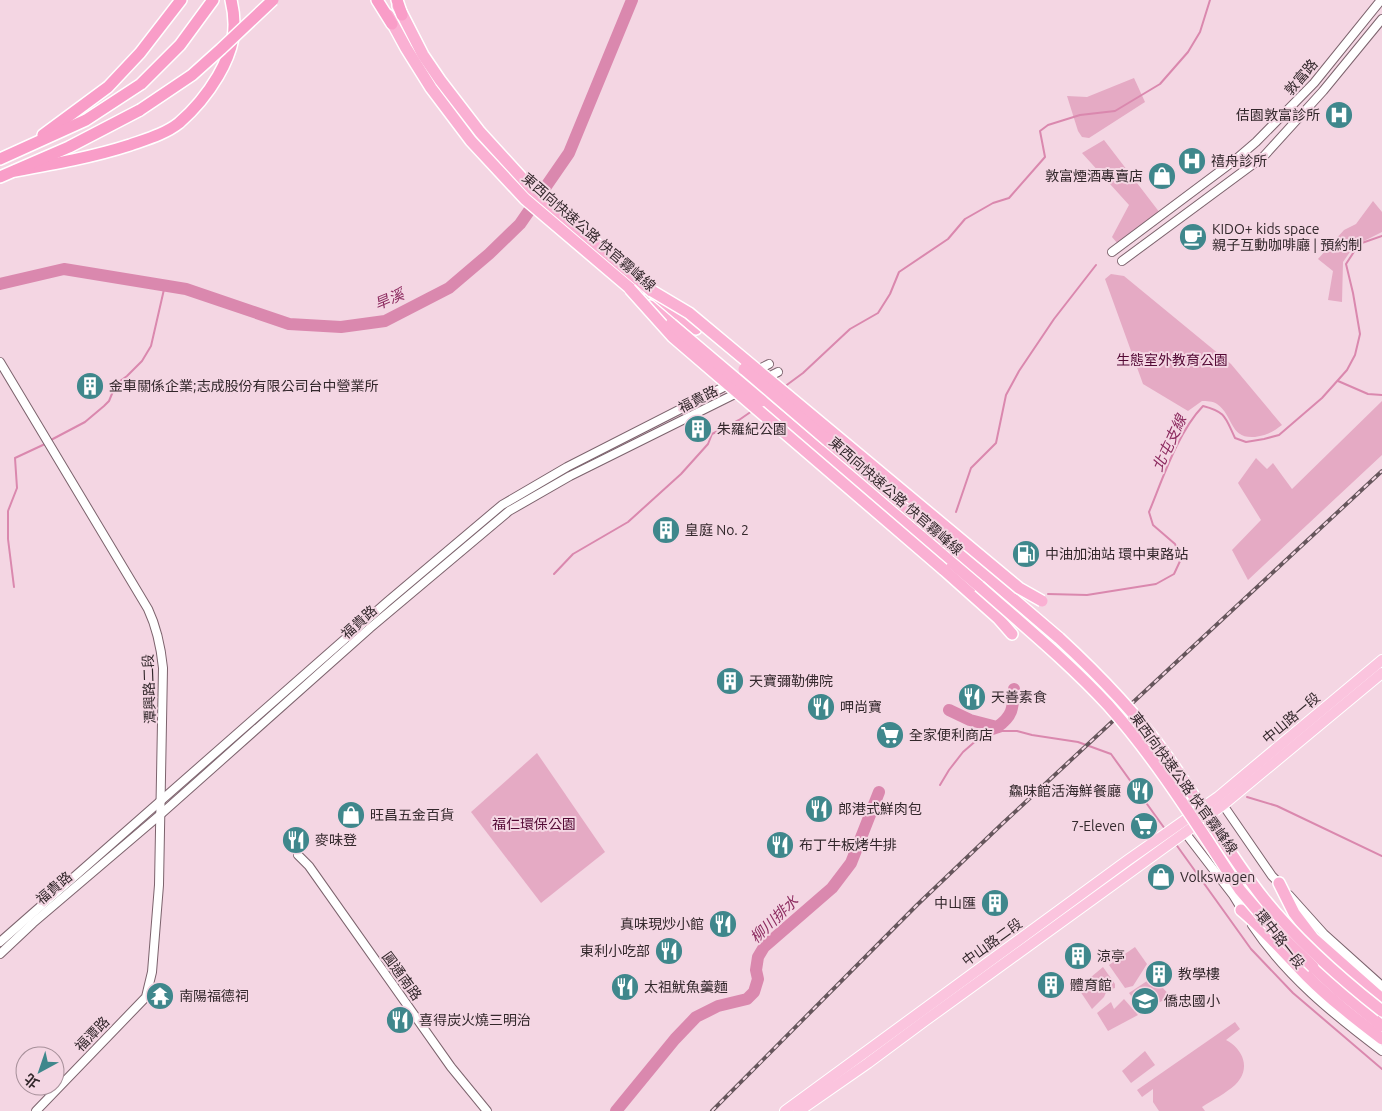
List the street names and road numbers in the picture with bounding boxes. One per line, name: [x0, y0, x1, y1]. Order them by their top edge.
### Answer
street label: 敦富路: [1281, 56, 1321, 98]
street label: 東西向快速公路 快官霧峰線: [519, 170, 659, 294]
street label: 福貴路: [676, 382, 720, 416]
street label: 東西向快速公路 快官霧峰線: [826, 434, 966, 558]
street label: 福貴路: [338, 602, 380, 642]
street label: 潭興路二段: [140, 654, 158, 724]
street label: 中山路一段: [1259, 689, 1323, 747]
street label: 東西向快速公路 快官霧峰線: [1127, 709, 1241, 857]
street label: 福貴路: [33, 868, 75, 908]
street label: 環中路一段: [1252, 906, 1308, 972]
street label: 中山路二段: [959, 915, 1025, 969]
street label: 圓通南路: [379, 949, 425, 1003]
street label: 福潭路: [72, 1013, 112, 1055]

